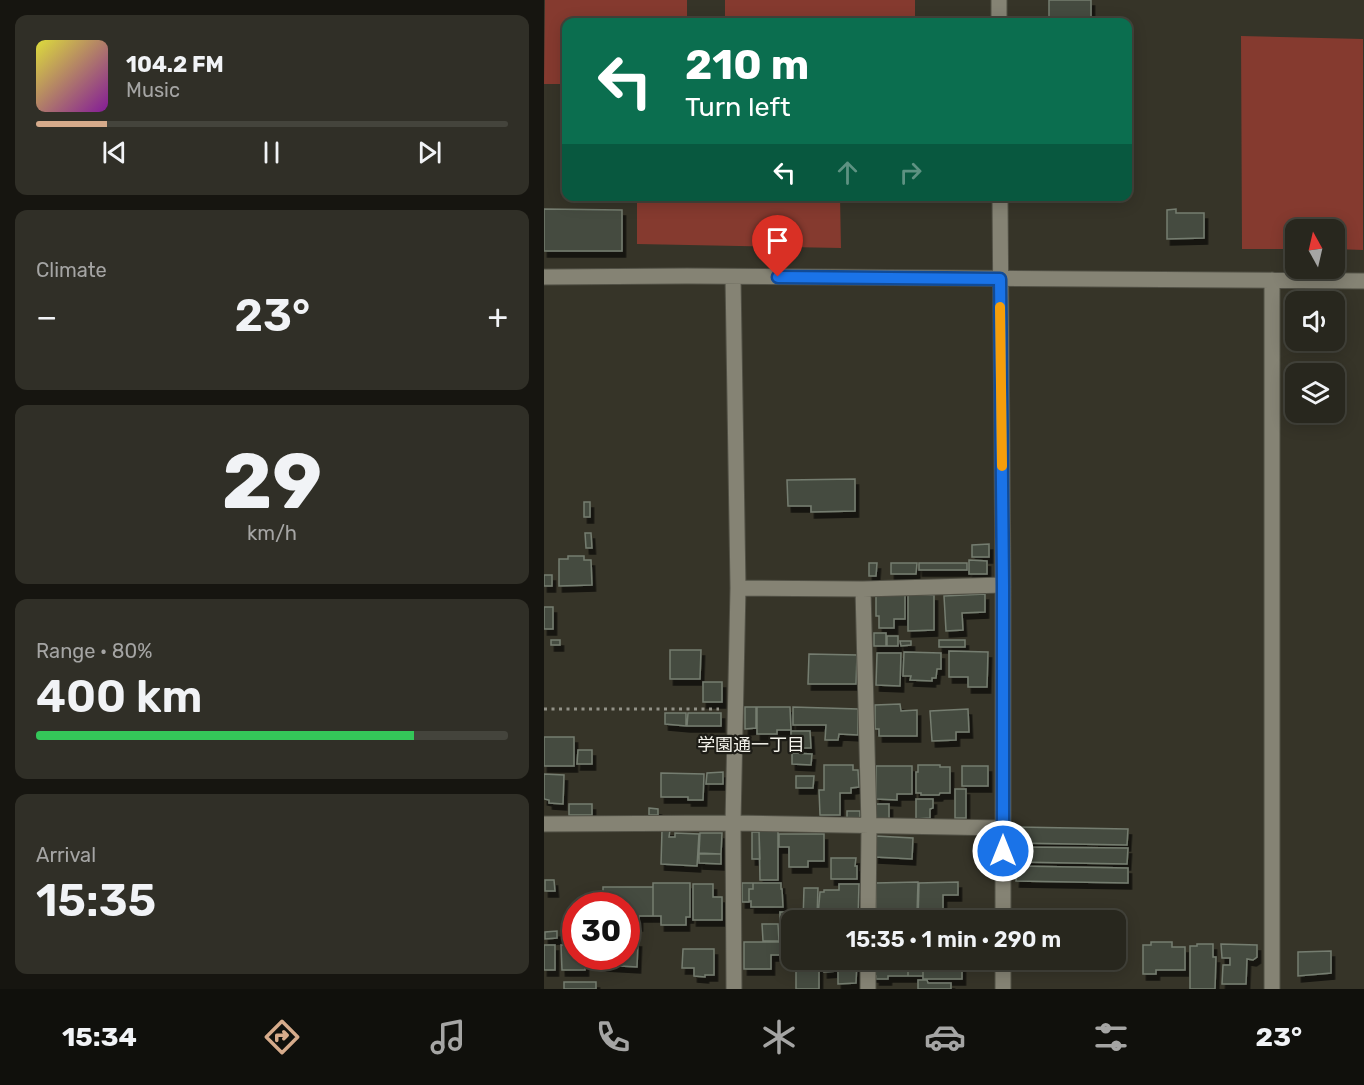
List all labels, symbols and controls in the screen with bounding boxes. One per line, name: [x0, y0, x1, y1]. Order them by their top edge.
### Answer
text: 210 m: [685, 40, 809, 90]
icon: left: [586, 42, 664, 120]
text: 104.2 FM: [126, 51, 224, 78]
text: Music: [126, 78, 180, 102]
text: Turn left: [685, 91, 790, 123]
icon: previous: [98, 136, 131, 169]
icon: pause: [255, 136, 288, 169]
icon: next: [413, 136, 446, 169]
icon: left: [768, 156, 801, 189]
icon: ahead: [831, 156, 864, 189]
icon: right: [894, 156, 927, 189]
pin: [752, 215, 803, 277]
north arrow: [1285, 219, 1345, 279]
map controls: [1285, 219, 1345, 423]
icon: arrive: [761, 224, 794, 257]
text: Climate: [36, 258, 107, 282]
text: 23°: [235, 289, 310, 342]
button: sound: [1285, 291, 1345, 351]
text: −: [36, 297, 57, 336]
text: +: [487, 297, 508, 336]
button: layers: [1285, 363, 1345, 423]
text: 29: [222, 435, 322, 528]
text: km/h: [247, 521, 297, 545]
text: Range · 80%: [36, 639, 152, 663]
text: 400 km: [36, 670, 203, 723]
district label: 学園通一丁目: [697, 734, 805, 756]
position arrow: [971, 819, 1035, 883]
text: Arrival: [36, 843, 96, 867]
text: 15:35: [36, 874, 156, 927]
speed limit sign: 30: [562, 892, 640, 970]
text: 15:35 · 1 min · 290 m: [846, 926, 1061, 953]
icon: directions: [261, 1016, 303, 1058]
icon: music: [427, 1016, 469, 1058]
icon: phone: [592, 1016, 634, 1058]
icon: climate: [758, 1016, 800, 1058]
icon: car: [924, 1016, 966, 1058]
icon: filters: [1090, 1016, 1132, 1058]
text: 15:34: [62, 1021, 137, 1053]
text: 23°: [1256, 1021, 1302, 1053]

